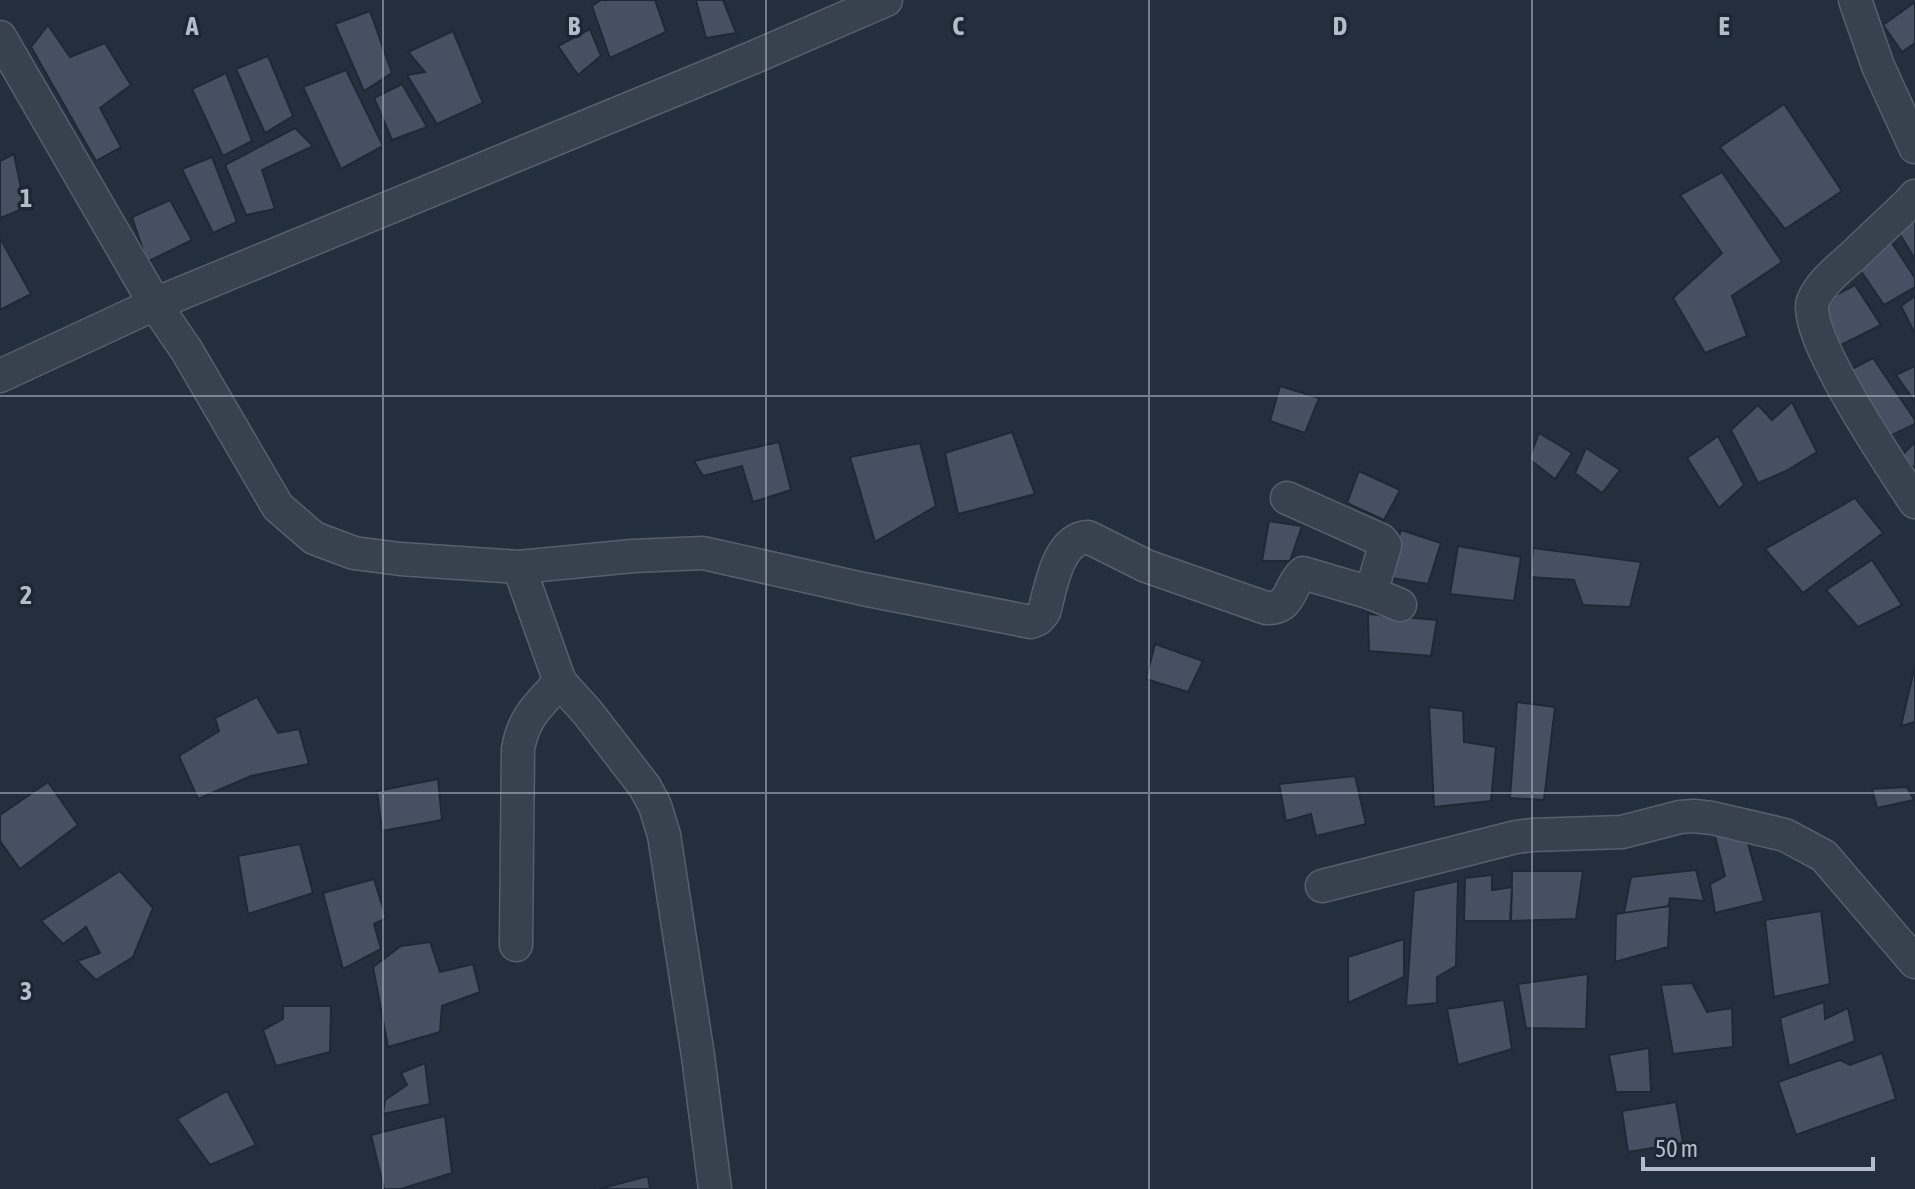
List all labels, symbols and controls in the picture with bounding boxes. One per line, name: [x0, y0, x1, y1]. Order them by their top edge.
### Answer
text: A: [185, 11, 199, 41]
text: B: [568, 11, 581, 41]
text: C: [952, 11, 964, 41]
text: D: [1333, 11, 1347, 41]
text: E: [1718, 11, 1730, 41]
text: 1: [20, 183, 32, 213]
text: 2: [20, 580, 32, 610]
text: 3: [20, 976, 32, 1006]
scale bar: [1643, 1121, 1873, 1171]
text: 50 m: [1655, 1135, 1698, 1162]

